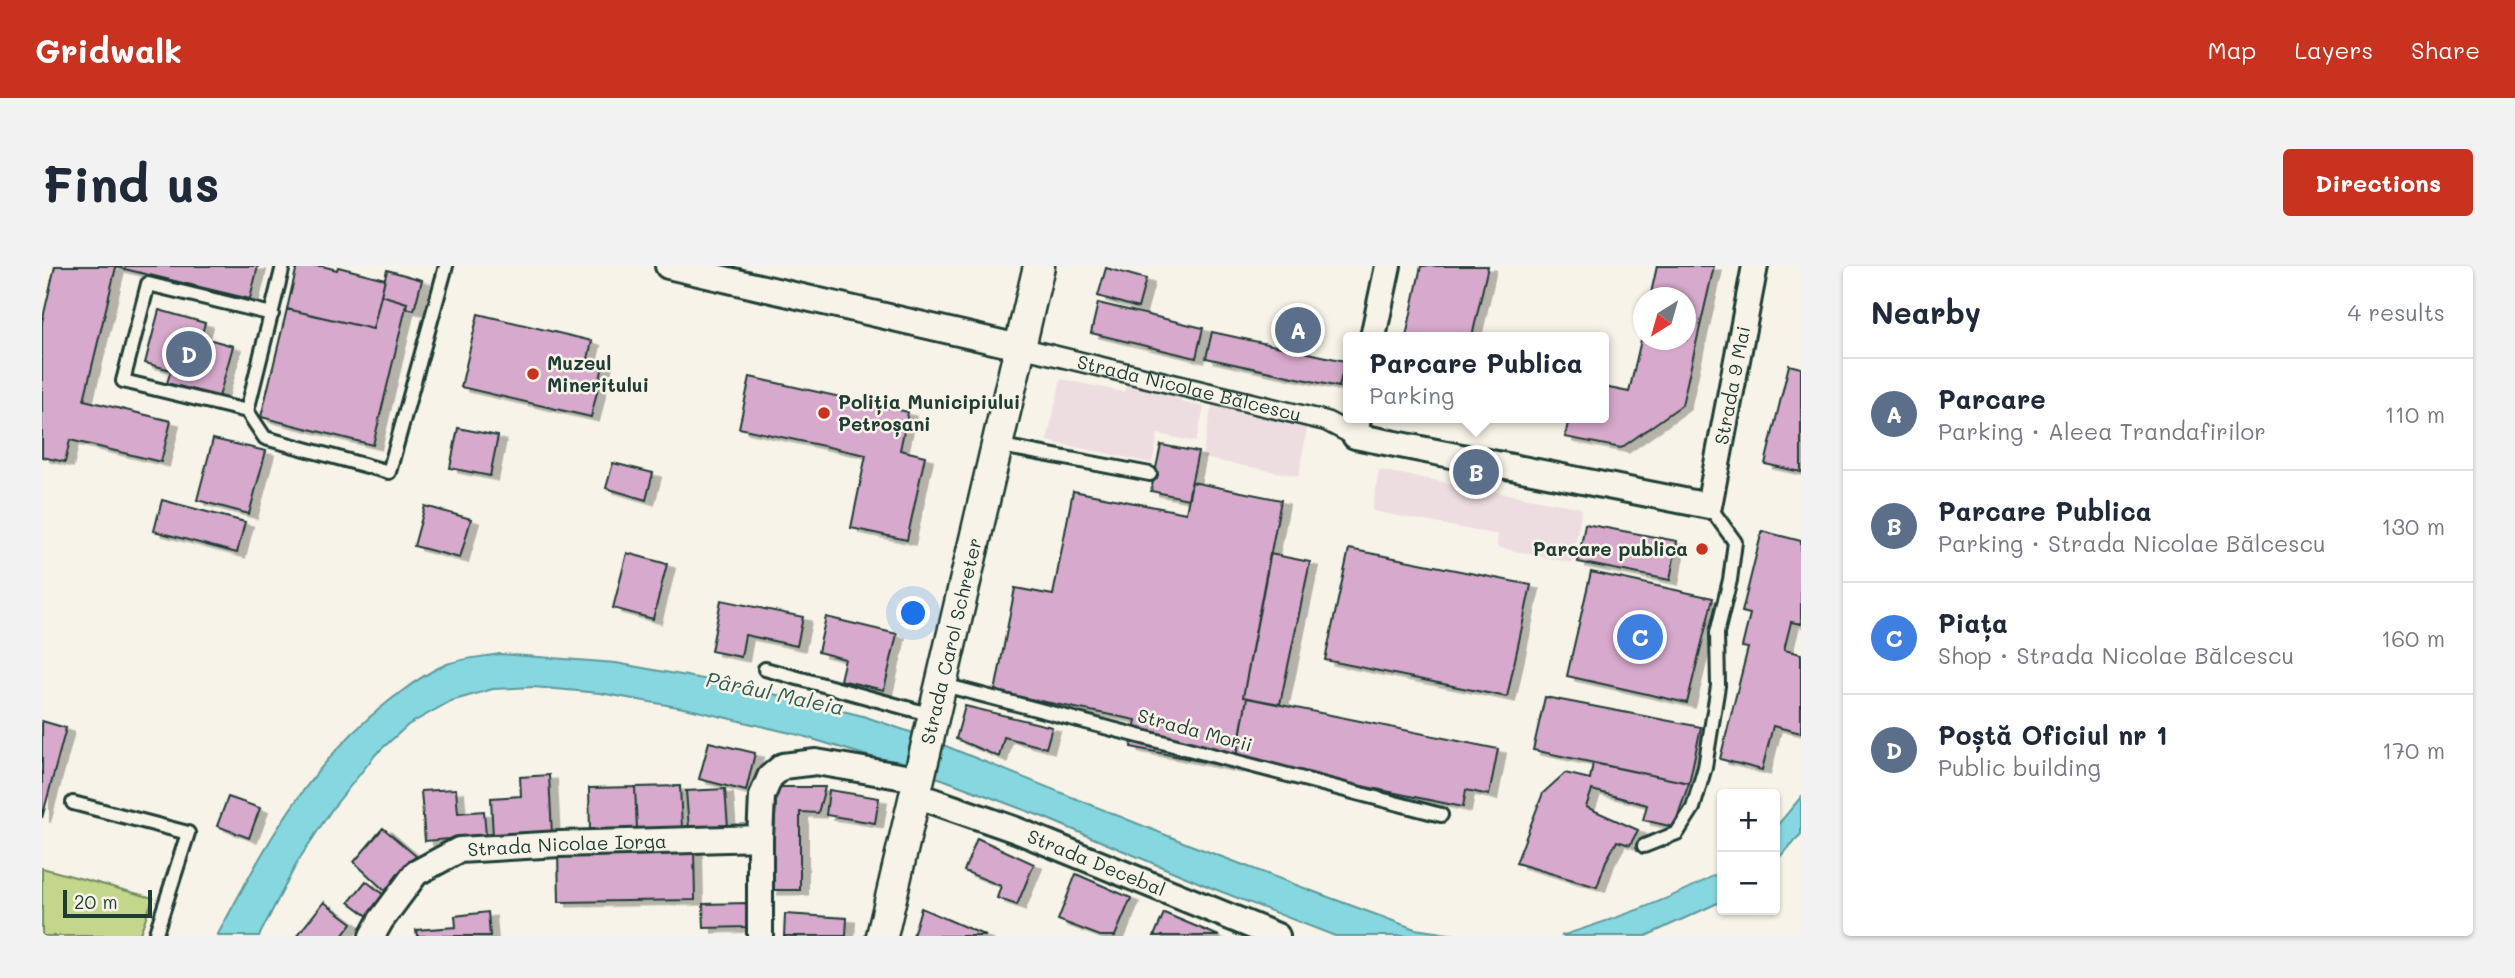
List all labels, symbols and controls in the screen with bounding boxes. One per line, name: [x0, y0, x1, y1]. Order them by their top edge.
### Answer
text: Gridwalk: [35, 28, 182, 71]
text: Map: [2208, 34, 2256, 65]
text: Layers: [2294, 34, 2373, 65]
text: Share: [2411, 34, 2480, 65]
button: Directions: [2283, 149, 2473, 216]
text: Find us: [42, 151, 220, 214]
north arrow: [1633, 287, 1696, 350]
text: Nearby: [1871, 292, 1981, 332]
text: 4 results: [2348, 297, 2445, 327]
pin: A: [1275, 304, 1321, 356]
street label: Strada 9 Mai: [1708, 324, 1755, 447]
pin: D: [166, 328, 212, 380]
popup: [1343, 332, 1609, 423]
text: Parcare Publica: [1369, 346, 1583, 380]
street label: Strada Nicolae Bălcescu: [1075, 348, 1304, 427]
place label: Muzeul Mineritului: [547, 350, 649, 397]
marker: Muzeul Mineritului: [525, 366, 541, 382]
text: Parking: [1369, 380, 1454, 410]
text: Parcare: [1938, 382, 2046, 416]
place label: Poliția Municipiului Petroșani: [838, 389, 1021, 437]
text: A: [1886, 399, 1902, 429]
text: 110 m: [2385, 399, 2445, 429]
marker: Poliția Municipiului Petroșani: [816, 405, 832, 421]
text: Parking · Aleea Trandafirilor: [1938, 416, 2266, 446]
pin: B: [1453, 446, 1499, 498]
text: Parcare Publica: [1938, 494, 2152, 528]
text: B: [1886, 511, 1902, 541]
text: 130 m: [2381, 511, 2445, 541]
text: Parking · Strada Nicolae Bălcescu: [1938, 528, 2326, 558]
street label: Strada Carol Schreter: [914, 535, 987, 747]
place label: Parcare publica: [1533, 536, 1688, 561]
marker: Parcare publica: [1694, 541, 1710, 557]
your location: [896, 596, 930, 630]
text: Piața: [1938, 606, 2008, 640]
pin: C: [1617, 611, 1663, 663]
text: C: [1885, 623, 1903, 653]
text: 160 m: [2381, 623, 2445, 653]
text: Shop · Strada Nicolae Bălcescu: [1938, 640, 2294, 670]
water label: Pârâul Maleia: [704, 665, 847, 720]
street label: Strada Morii: [1135, 702, 1255, 757]
text: Poștă Oficiul nr 1: [1938, 718, 2168, 752]
text: D: [1886, 735, 1902, 765]
text: 170 m: [2382, 735, 2445, 765]
text: Public building: [1938, 752, 2101, 782]
map controls: [1717, 789, 1780, 915]
button: +: [1717, 789, 1780, 852]
street label: Strada Decebal: [1024, 823, 1169, 901]
street label: Strada Nicolae Iorga: [467, 828, 667, 861]
button: −: [1717, 852, 1780, 915]
scale bar: [63, 887, 152, 919]
text: 20 m: [74, 889, 118, 914]

